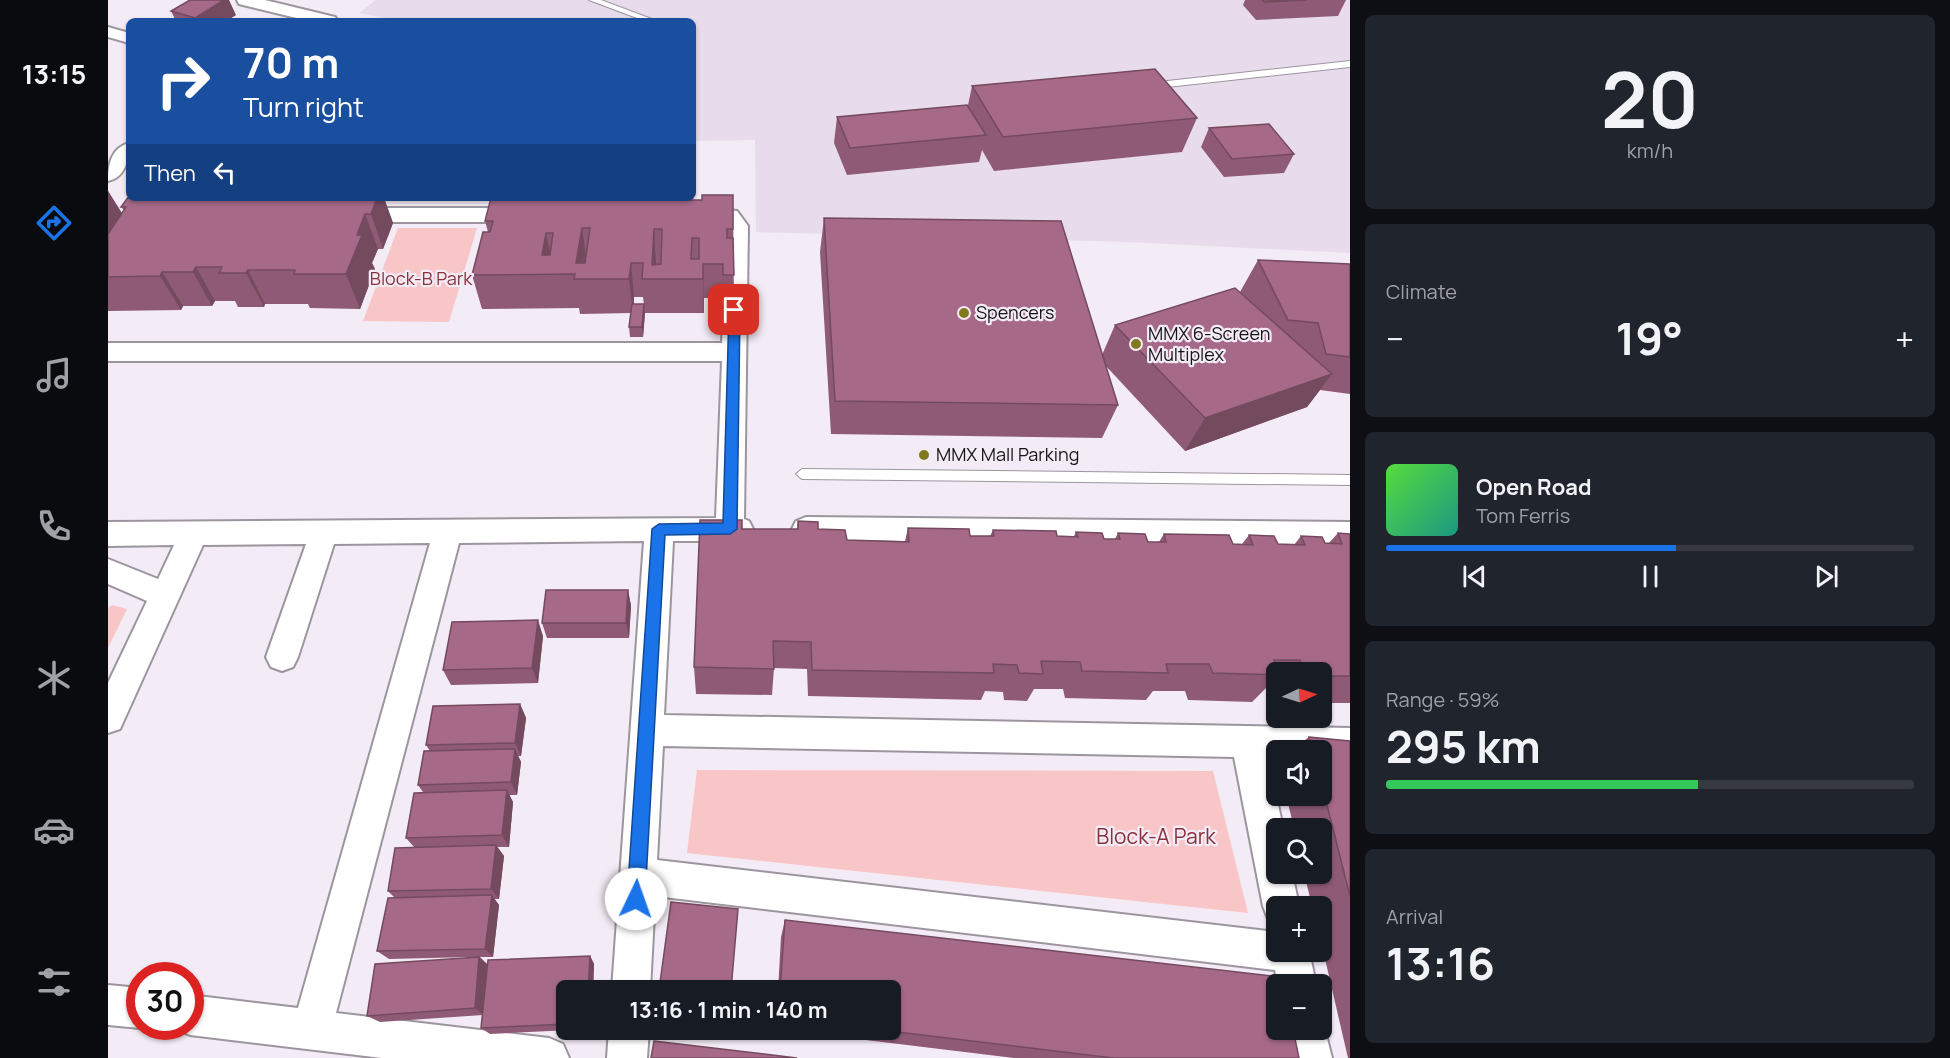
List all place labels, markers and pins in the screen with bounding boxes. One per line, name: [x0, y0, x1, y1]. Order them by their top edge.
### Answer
pin: [708, 284, 759, 335]
place label: Spencers: [976, 300, 1054, 324]
marker: Spencers: [957, 306, 971, 320]
place label: MMX 6-Screen Multiplex: [1148, 321, 1270, 366]
marker: MMX 6-Screen Multiplex: [1129, 337, 1143, 351]
place label: MMX Mall Parking: [936, 442, 1079, 466]
marker: MMX Mall Parking: [917, 448, 931, 462]

